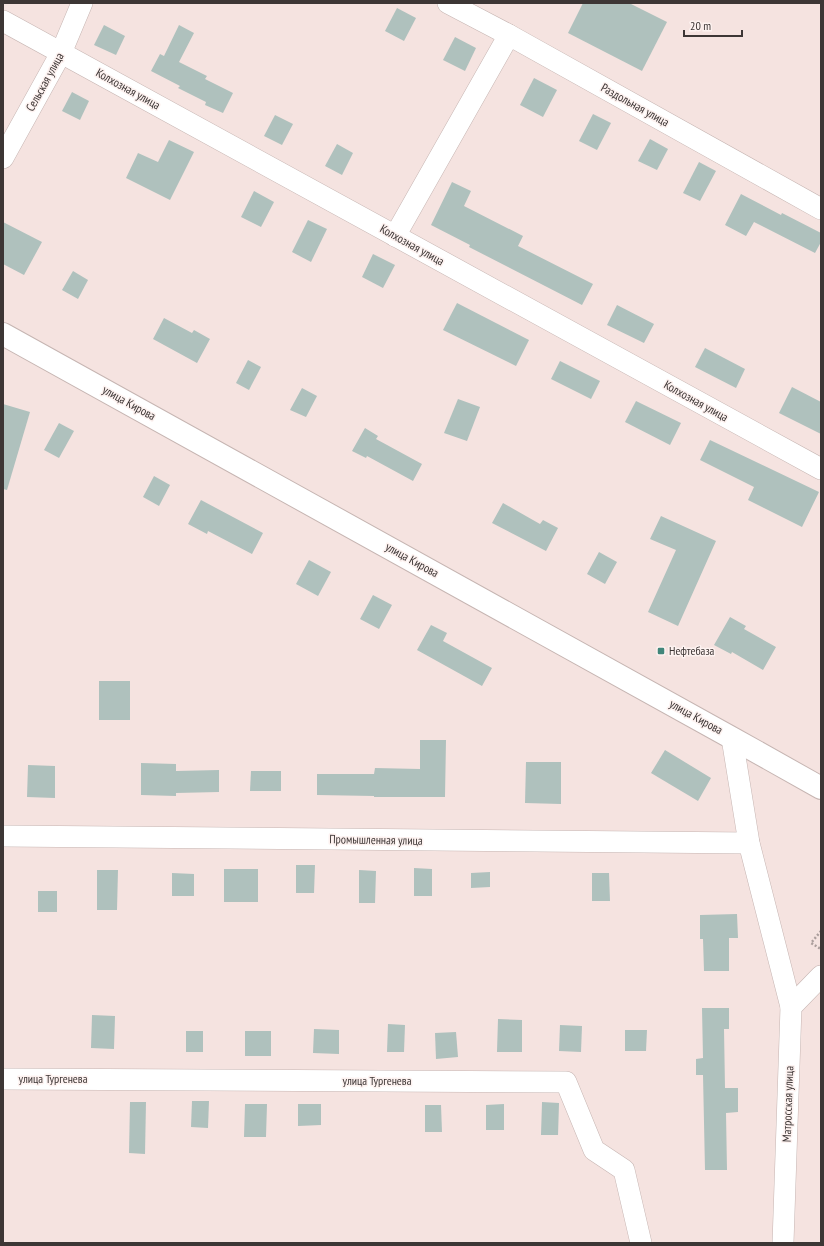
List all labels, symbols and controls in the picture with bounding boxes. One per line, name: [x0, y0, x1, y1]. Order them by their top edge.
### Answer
scale bar: [684, 12, 742, 38]
text: 20 m: [690, 18, 711, 33]
street label: Сельская улица: [22, 50, 67, 114]
street label: Колхозная улица: [93, 65, 163, 113]
street label: Раздольная улица: [598, 80, 672, 130]
street label: Колхозная улица: [377, 221, 447, 269]
street label: Колхозная улица: [661, 377, 731, 425]
street label: улица Кирова: [100, 382, 159, 423]
street label: улица Кирова: [383, 539, 442, 580]
place label: Нефтебаза: [669, 643, 715, 658]
marker: Нефтебаза: [656, 646, 666, 656]
street label: улица Кирова: [667, 696, 726, 737]
street label: Промышленная улица: [329, 831, 423, 848]
street label: Матросская улица: [779, 1065, 796, 1142]
street label: улица Тургенева: [19, 1071, 88, 1086]
street label: улица Тургенева: [343, 1073, 412, 1088]

